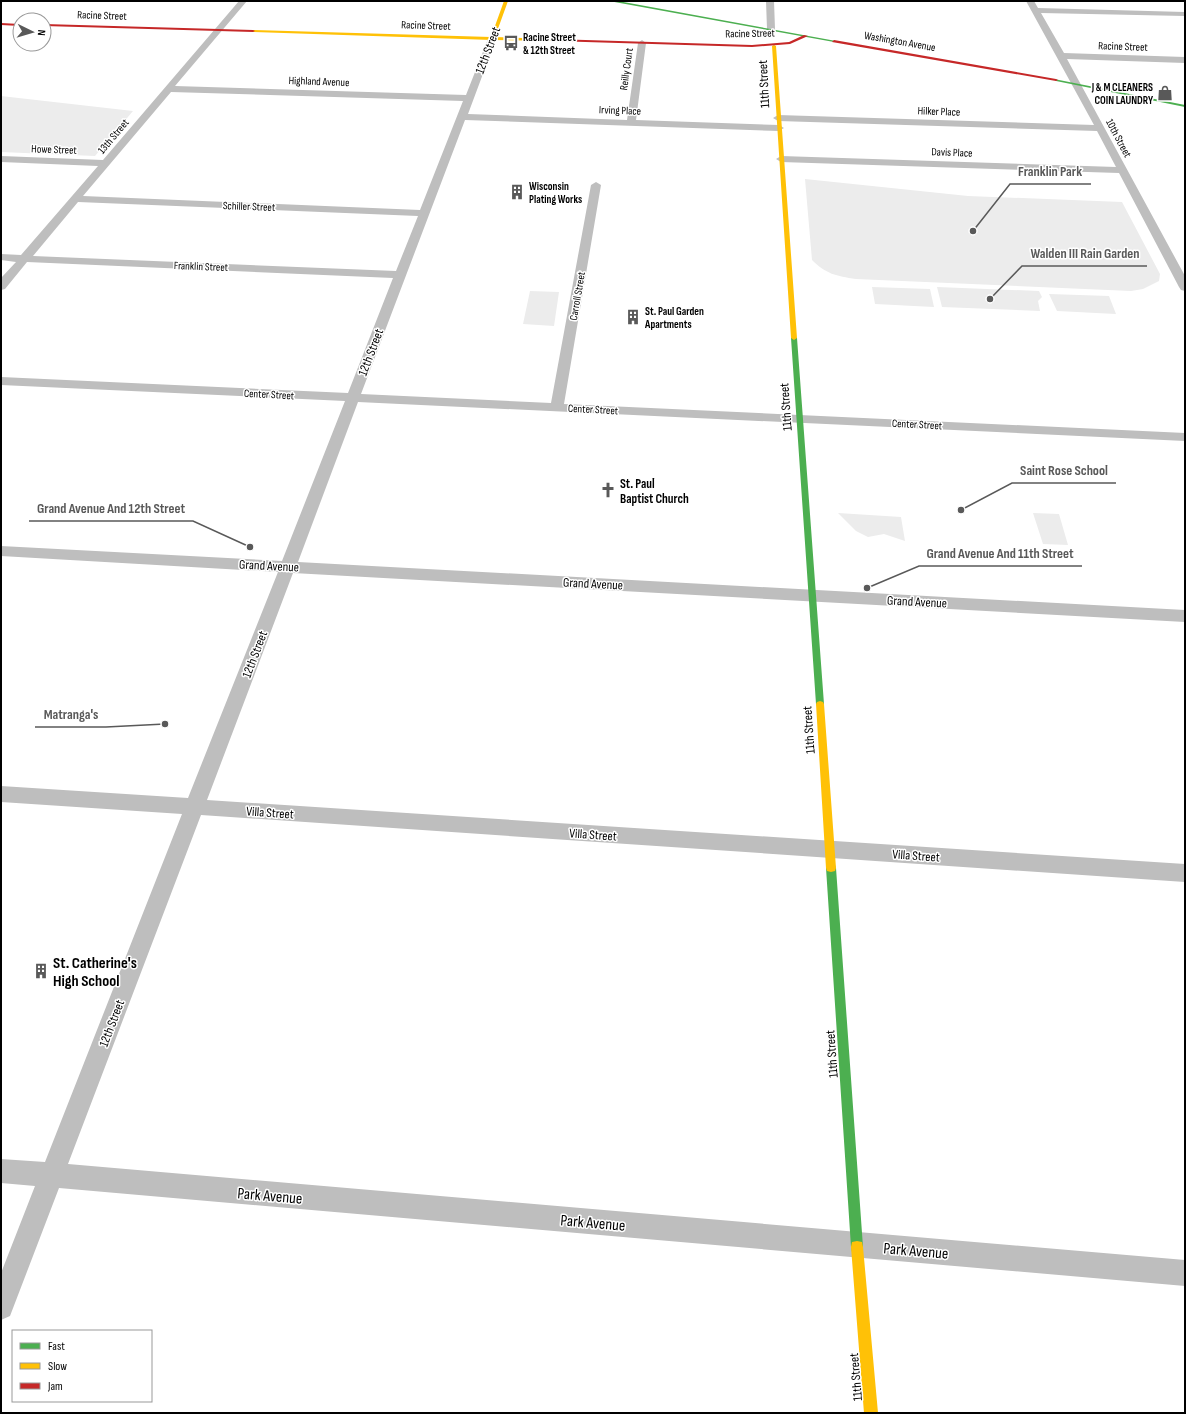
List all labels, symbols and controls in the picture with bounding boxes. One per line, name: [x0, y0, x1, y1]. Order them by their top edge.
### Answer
street label: Racine Street: [77, 8, 128, 23]
north arrow: [12, 12, 52, 52]
street label: Racine Street: [401, 18, 452, 33]
street label: 12th Street: [472, 25, 504, 76]
street label: Racine Street: [725, 27, 776, 40]
text: N: [35, 29, 48, 36]
street label: Washington Avenue: [863, 29, 937, 54]
place label: Racine Street & 12th Street: [523, 31, 576, 57]
bus stop icon: Racine Street & 12th Street: [502, 34, 520, 52]
street label: Racine Street: [1098, 39, 1149, 54]
street label: Reilly Court: [617, 46, 636, 91]
street label: 11th Street: [755, 60, 773, 108]
street label: Highland Avenue: [288, 74, 350, 89]
place label: J & M CLEANERS COIN LAUNDRY: [1091, 81, 1154, 107]
shop icon: J & M CLEANERS COIN LAUNDRY: [1156, 84, 1174, 102]
street label: Irving Place: [599, 103, 641, 118]
street label: Hilker Place: [917, 104, 961, 119]
street label: 13th Street: [95, 116, 132, 156]
street label: 10th Street: [1103, 117, 1134, 160]
street label: Howe Street: [31, 142, 78, 157]
street label: Davis Place: [931, 145, 973, 160]
callout: Franklin Park: [1010, 158, 1091, 184]
text: Franklin Park: [1018, 163, 1082, 180]
place label: Wisconsin Plating Works: [529, 180, 582, 206]
building icon: Wisconsin Plating Works: [508, 183, 526, 201]
street label: Schiller Street: [223, 199, 276, 214]
callout: Walden III Rain Garden: [1022, 240, 1147, 266]
text: Walden III Rain Garden: [1030, 245, 1140, 262]
street label: Franklin Street: [174, 259, 229, 274]
street label: Carroll Street: [567, 270, 588, 321]
place label: St. Paul Garden Apartments: [644, 305, 704, 331]
building icon: St. Paul Garden Apartments: [624, 308, 642, 326]
street label: 12th Street: [355, 327, 387, 378]
street label: 11th Street: [776, 382, 796, 431]
street label: Center Street: [244, 387, 295, 402]
street label: Center Street: [568, 402, 619, 417]
street label: Center Street: [892, 417, 943, 432]
callout: Saint Rose School: [1012, 457, 1116, 483]
text: Saint Rose School: [1020, 462, 1108, 479]
place label: St. Paul Baptist Church: [620, 476, 689, 507]
church icon: St. Paul Baptist Church: [599, 481, 617, 499]
callout: Grand Avenue And 12th Street: [29, 495, 193, 521]
text: Grand Avenue And 12th Street: [37, 500, 185, 517]
callout: Grand Avenue And 11th Street: [919, 540, 1082, 566]
text: Grand Avenue And 11th Street: [926, 545, 1074, 562]
street label: Grand Avenue: [239, 556, 299, 576]
street label: Grand Avenue: [563, 574, 623, 594]
street label: Grand Avenue: [887, 592, 947, 612]
street label: 12th Street: [239, 629, 271, 680]
callout: Matranga's: [35, 701, 106, 727]
street label: 11th Street: [799, 705, 819, 754]
text: Matranga's: [44, 706, 98, 723]
street label: Villa Street: [246, 803, 294, 823]
street label: Villa Street: [569, 825, 617, 845]
street label: Villa Street: [892, 846, 940, 866]
place label: St. Catherine's High School: [53, 954, 137, 991]
building icon: St. Catherine's High School: [32, 962, 50, 980]
street label: 12th Street: [96, 998, 128, 1049]
street label: 11th Street: [822, 1029, 842, 1078]
street label: Park Avenue: [237, 1184, 303, 1209]
street label: Park Avenue: [560, 1211, 626, 1236]
street label: Park Avenue: [883, 1239, 949, 1264]
legend: [12, 1330, 152, 1402]
text: Fast: [48, 1339, 65, 1354]
street label: 11th Street: [846, 1352, 866, 1402]
text: Slow: [48, 1359, 67, 1374]
text: Jam: [47, 1379, 63, 1394]

